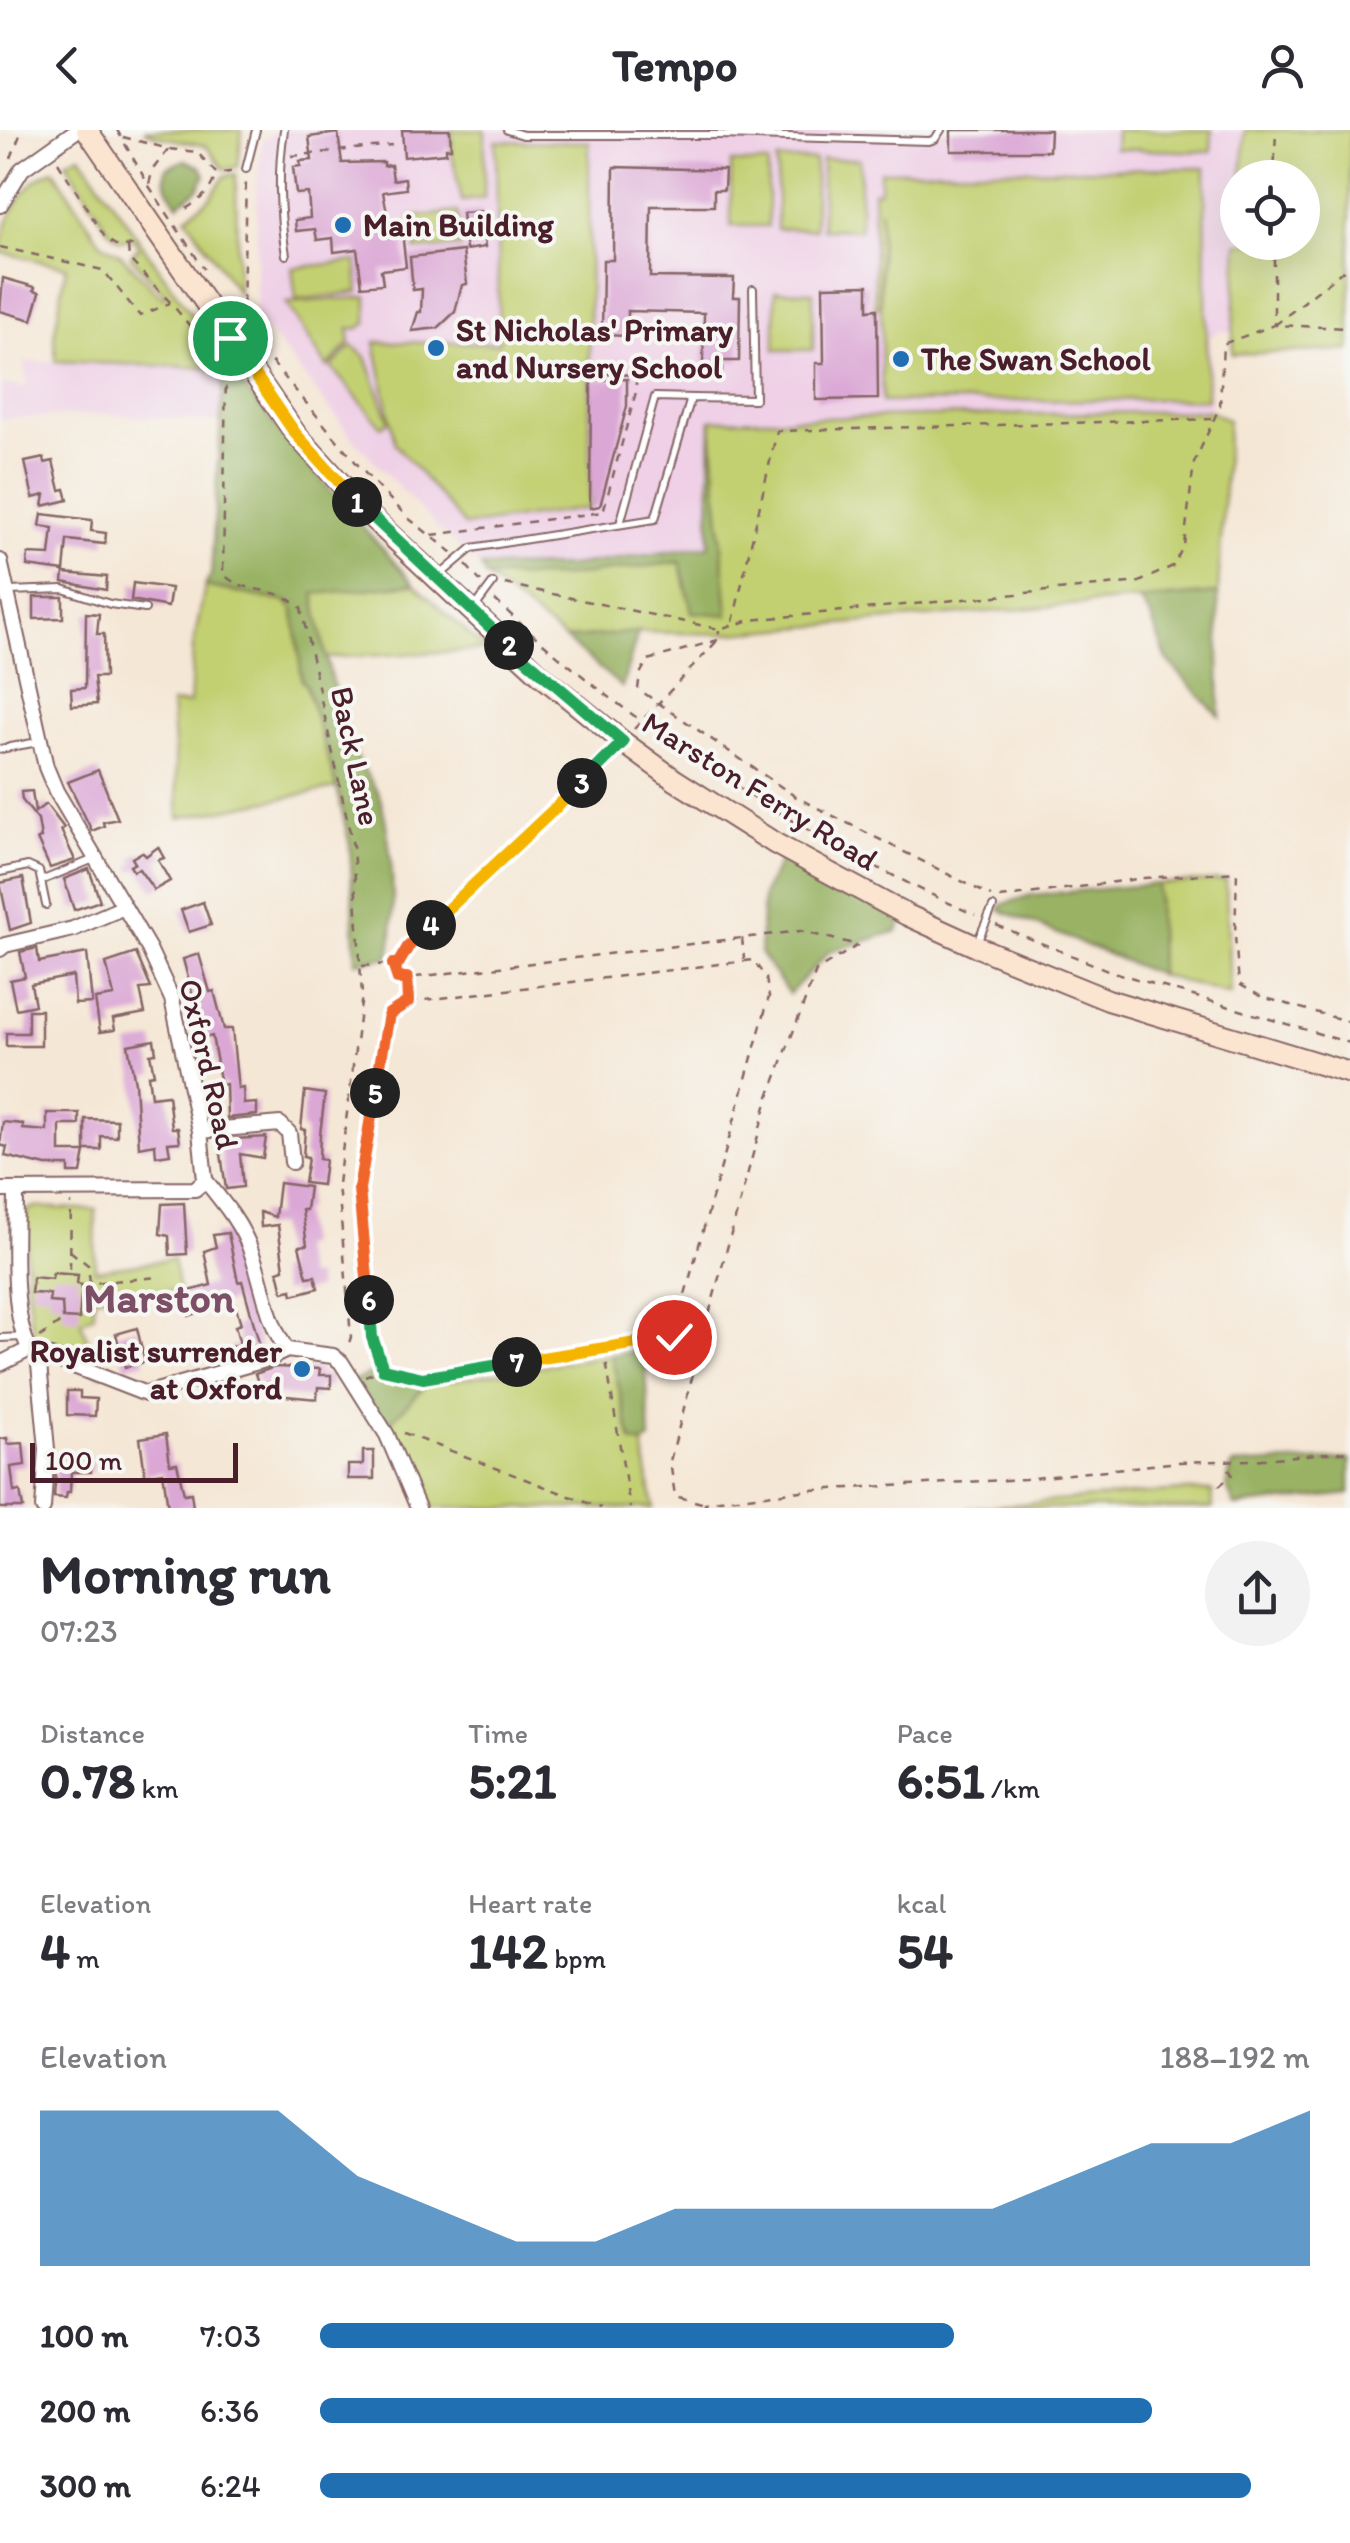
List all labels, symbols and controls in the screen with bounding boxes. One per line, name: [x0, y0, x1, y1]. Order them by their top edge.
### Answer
icon: back: [40, 38, 95, 93]
text: Tempo: [612, 38, 738, 92]
icon: person: [1255, 38, 1310, 93]
map controls: [1220, 160, 1320, 260]
button: locate: [1220, 160, 1320, 260]
place label: Main Building: [363, 206, 554, 244]
marker: Main Building: [332, 214, 354, 236]
pin: [188, 296, 273, 381]
icon: arrive: [203, 311, 258, 366]
place label: St Nicholas' Primary and Nursery School: [456, 311, 734, 386]
marker: St Nicholas' Primary and Nursery School: [425, 337, 447, 359]
place label: The Swan School: [920, 340, 1151, 378]
marker: The Swan School: [890, 348, 912, 370]
pin: 1: [332, 477, 382, 527]
text: 1: [351, 485, 364, 519]
pin: 2: [484, 620, 534, 670]
text: 2: [502, 628, 516, 662]
street label: Back Lane: [323, 683, 389, 829]
street label: Marston Ferry Road: [635, 703, 885, 879]
pin: 3: [557, 758, 607, 808]
text: 3: [574, 766, 590, 800]
pin: 4: [406, 900, 456, 950]
text: 4: [423, 908, 439, 942]
street label: Oxford Road: [171, 975, 247, 1153]
pin: 5: [350, 1068, 400, 1118]
text: 5: [368, 1076, 382, 1110]
district label: Marston: [83, 1272, 235, 1323]
pin: 6: [344, 1275, 394, 1325]
text: 6: [362, 1283, 376, 1317]
pin: [632, 1295, 717, 1380]
icon: check: [647, 1310, 702, 1365]
place label: Royalist surrender at Oxford: [30, 1332, 283, 1407]
pin: 7: [492, 1337, 542, 1387]
text: 7: [510, 1345, 524, 1379]
marker: Royalist surrender at Oxford: [291, 1358, 313, 1380]
scale bar: [30, 1438, 238, 1482]
text: 100 m: [45, 1443, 122, 1477]
text: Morning run: [40, 1541, 331, 1607]
button: share: [1205, 1541, 1310, 1646]
text: 07:23: [40, 1612, 118, 1650]
text: Distance: [40, 1716, 145, 1750]
text: Time: [468, 1716, 528, 1750]
text: Pace: [897, 1716, 953, 1750]
text: 0.78: [40, 1750, 135, 1811]
text: 5:21: [468, 1750, 556, 1811]
text: 6:51: [897, 1750, 985, 1811]
text: km: [135, 1771, 179, 1805]
text: /km: [985, 1771, 1040, 1805]
text: Elevation: [40, 1886, 151, 1920]
text: Heart rate: [468, 1886, 592, 1920]
text: kcal: [897, 1886, 946, 1920]
text: 4: [40, 1920, 70, 1981]
text: 142: [468, 1920, 548, 1981]
text: 54: [897, 1920, 953, 1981]
text: m: [70, 1941, 100, 1975]
text: bpm: [548, 1941, 606, 1975]
text: Elevation: [40, 2038, 167, 2076]
text: 188–192 m: [1160, 2038, 1310, 2076]
text: 100 m: [40, 2317, 128, 2355]
text: 7:03: [200, 2317, 261, 2355]
text: 200 m: [40, 2392, 130, 2430]
text: 6:36: [200, 2392, 259, 2430]
text: 300 m: [40, 2467, 131, 2505]
text: 6:24: [200, 2467, 261, 2505]

